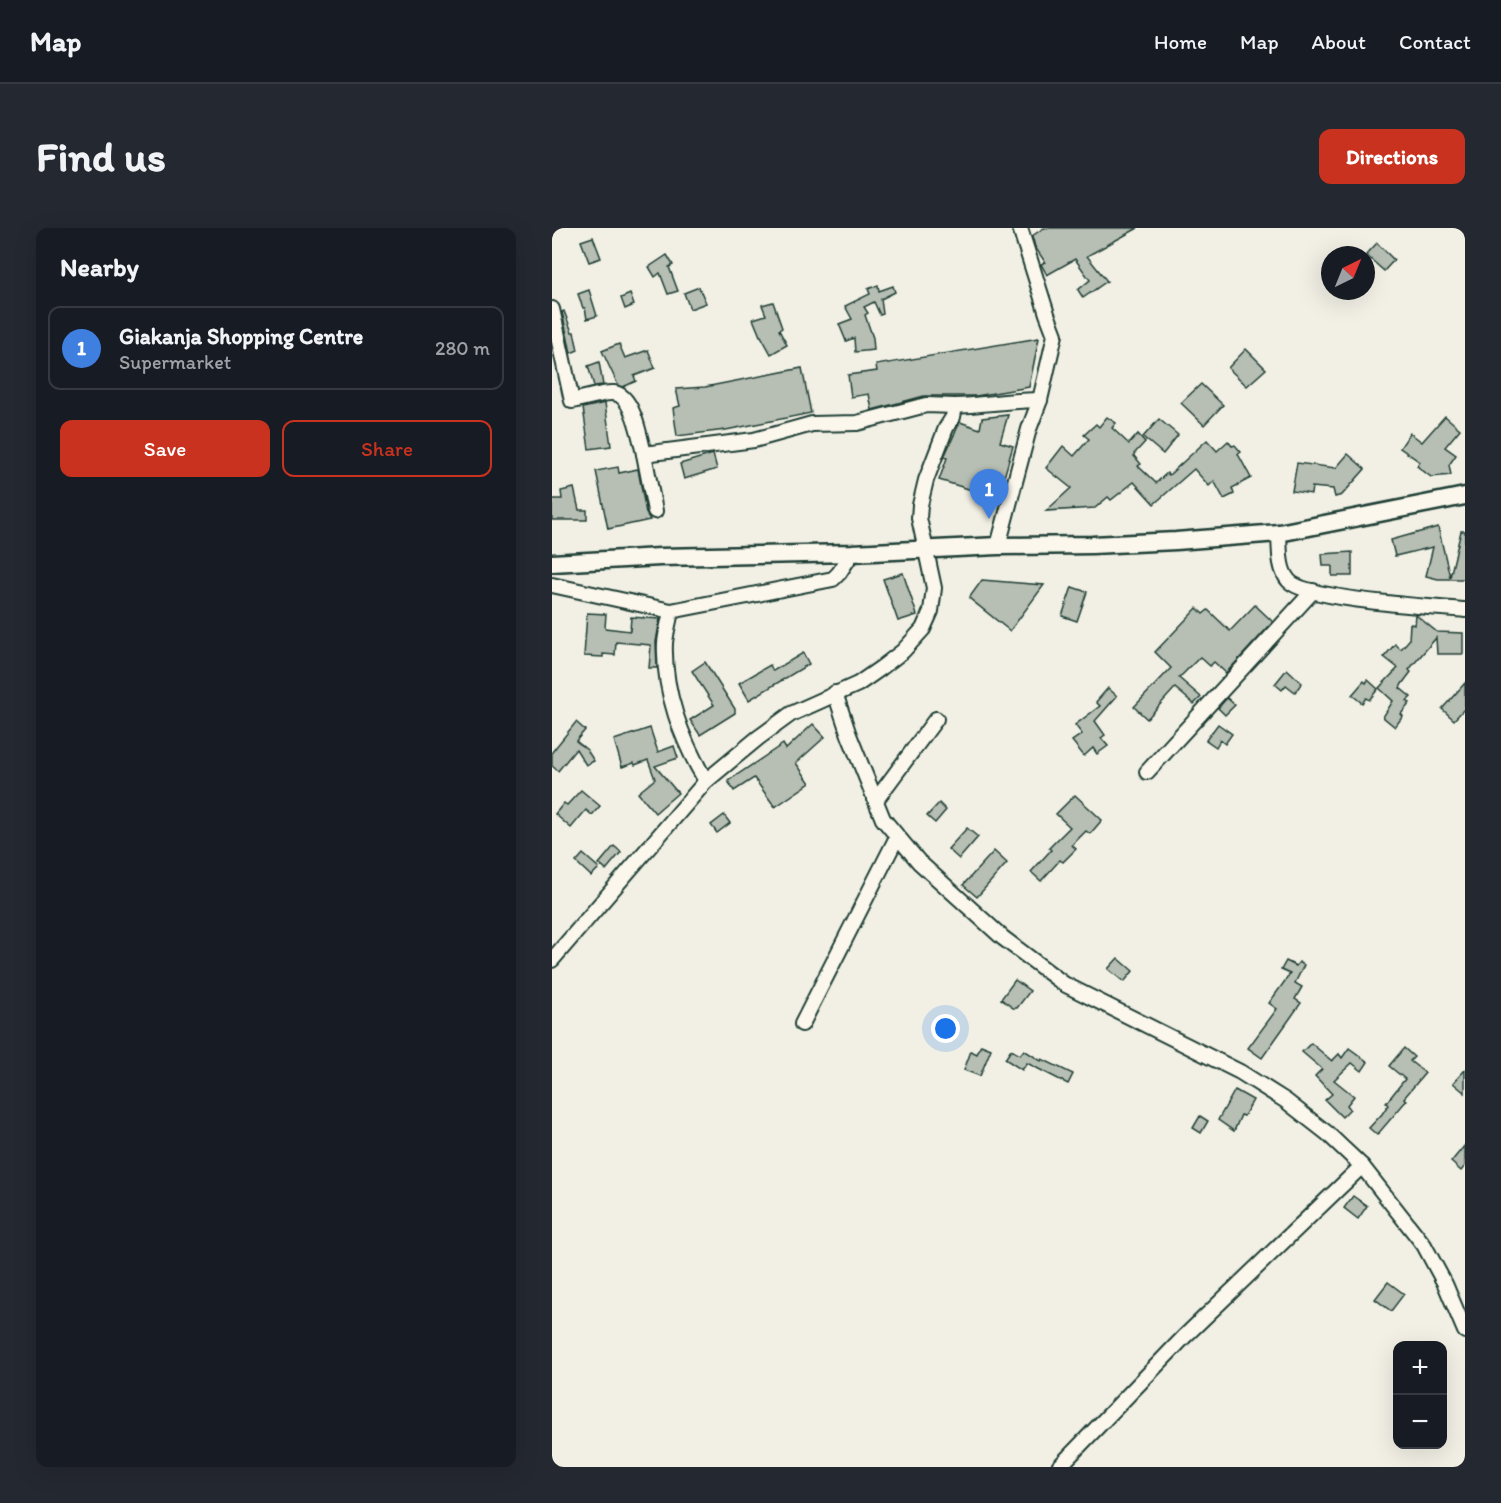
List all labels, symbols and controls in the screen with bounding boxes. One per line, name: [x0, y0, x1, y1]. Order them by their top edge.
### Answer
text: Map: [30, 24, 81, 58]
text: Home: [1154, 29, 1207, 54]
text: Map: [1240, 29, 1279, 54]
text: About: [1312, 29, 1366, 54]
text: Contact: [1399, 29, 1471, 54]
button: Directions: [1319, 129, 1465, 184]
text: Find us: [36, 131, 166, 182]
north arrow: [1321, 246, 1375, 300]
text: Nearby: [60, 251, 139, 283]
text: Giakanja Shopping Centre: [119, 323, 363, 350]
text: 1: [77, 336, 86, 360]
text: 280 m: [435, 336, 490, 360]
text: Supermarket: [119, 350, 231, 374]
button: Save: [60, 420, 270, 477]
button: Share: [282, 420, 492, 477]
pin: 1: [970, 470, 1008, 519]
your location: [931, 1014, 960, 1043]
map controls: [1393, 1341, 1447, 1449]
button: +: [1393, 1341, 1447, 1395]
button: −: [1393, 1395, 1447, 1449]

